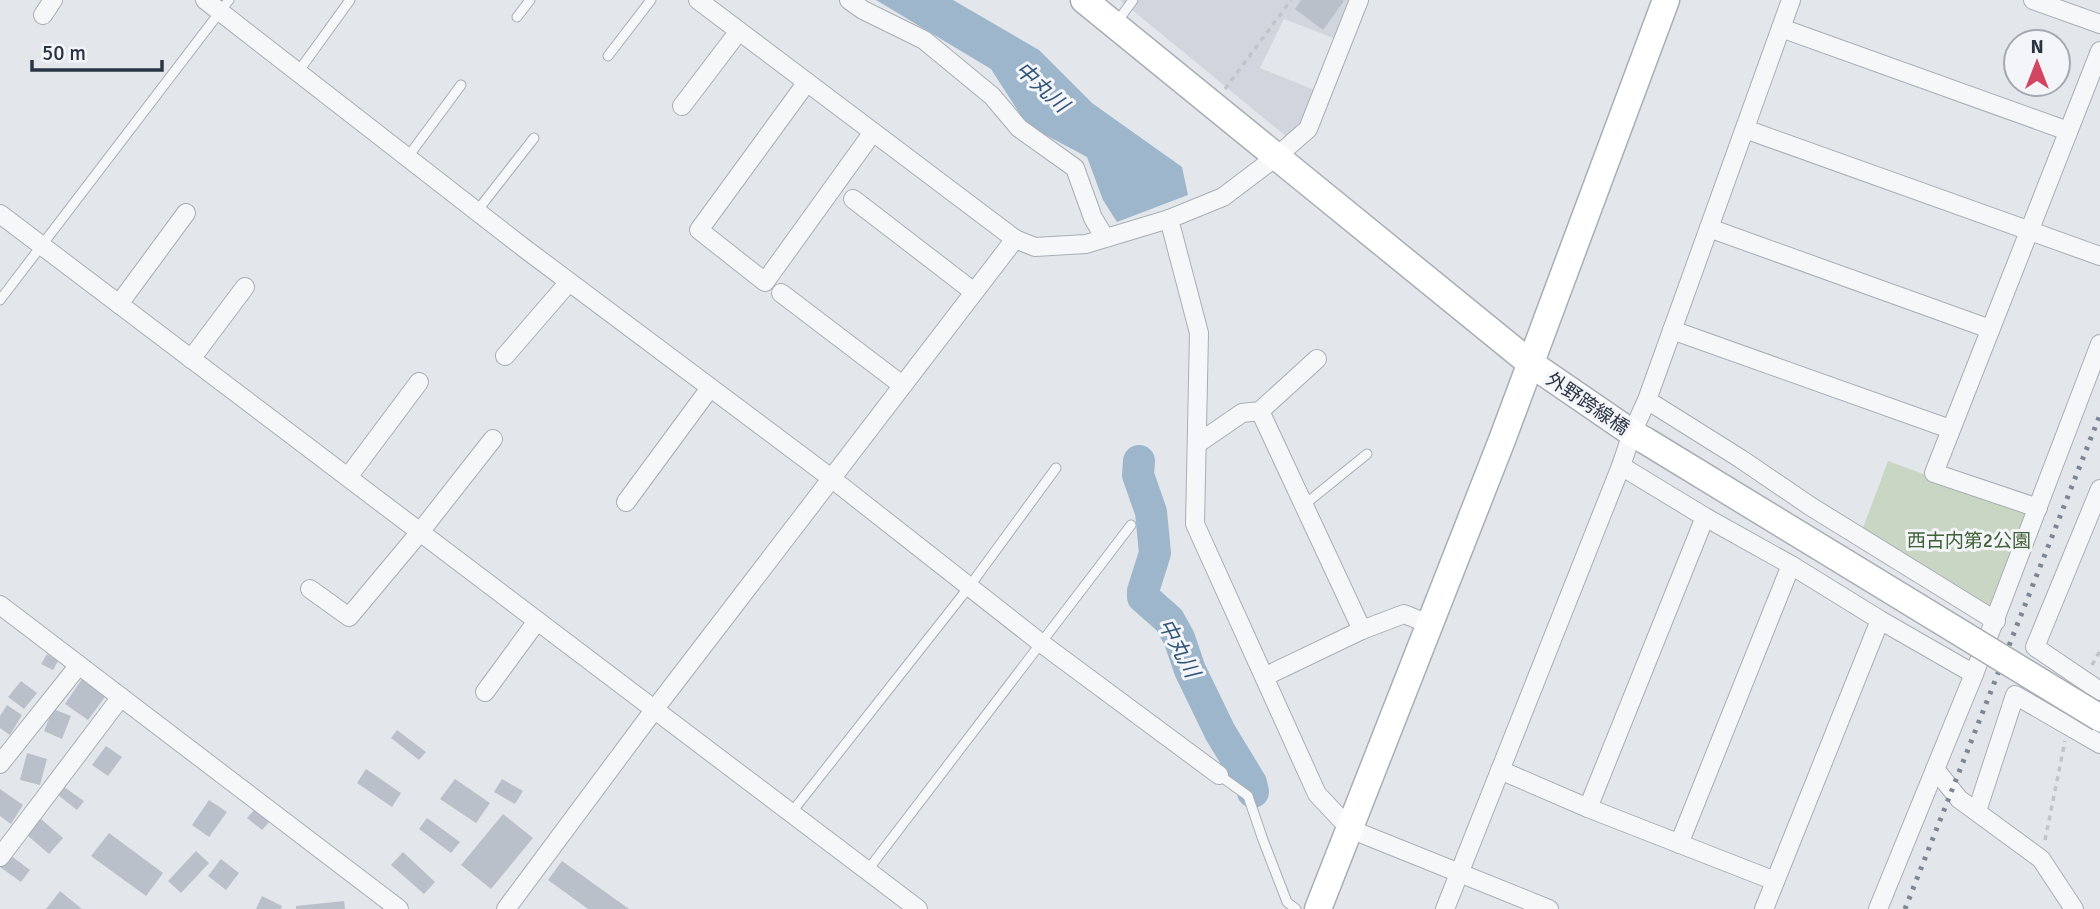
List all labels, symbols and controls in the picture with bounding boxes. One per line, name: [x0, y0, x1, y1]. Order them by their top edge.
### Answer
scale bar: [32, 28, 161, 72]
north arrow: [2002, 28, 2072, 98]
text: N: [2030, 35, 2044, 59]
text: 50 m: [42, 40, 86, 66]
water label: 中丸川: [1010, 56, 1076, 119]
street label: 外野跨線橋: [1541, 367, 1634, 440]
park label: 西古内第2公園: [1907, 529, 2031, 553]
water label: 中丸川: [1153, 614, 1206, 684]

